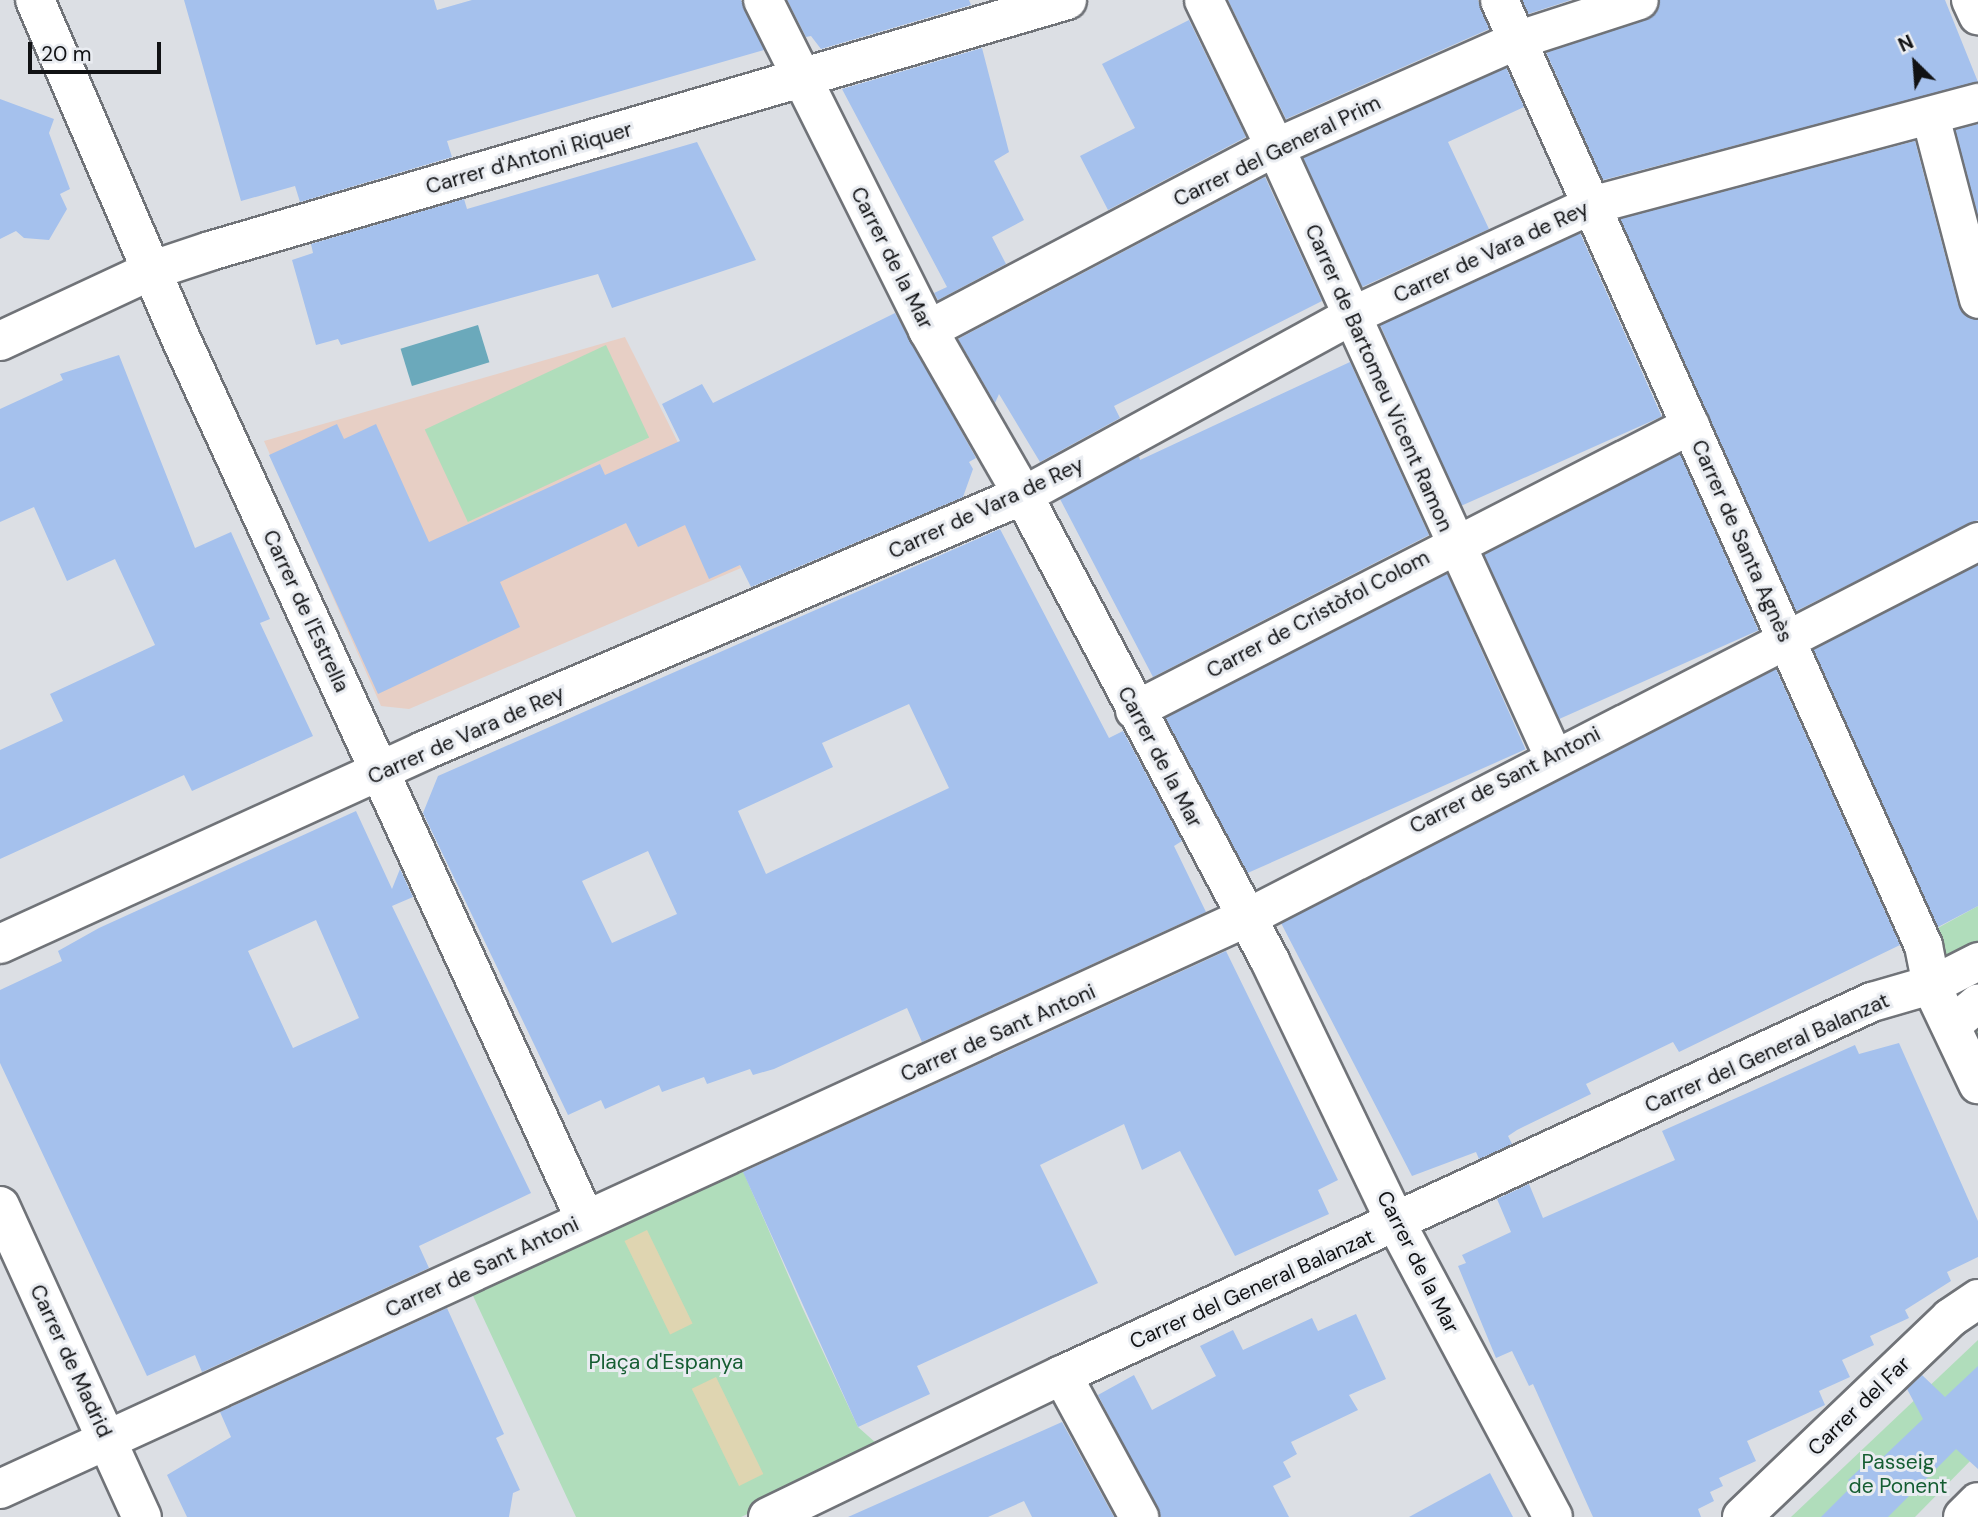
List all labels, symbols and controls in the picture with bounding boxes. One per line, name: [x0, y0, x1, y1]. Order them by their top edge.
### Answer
scale bar: [32, 28, 164, 72]
north arrow: [1880, 28, 1950, 98]
text: N: [1894, 29, 1917, 58]
text: 20 m: [41, 40, 92, 68]
street label: Carrer del General Prim: [1169, 90, 1385, 212]
street label: Carrer d'Antoni Riquer: [423, 116, 635, 200]
street label: Carrer de la Mar: [845, 183, 939, 333]
street label: Carrer de Vara de Rey: [1389, 196, 1593, 308]
street label: Carrer de Bartomeu Vicent Ramon: [1300, 220, 1458, 536]
street label: Carrer de Santa Agnès: [1686, 436, 1798, 646]
street label: Carrer de Vara de Rey: [884, 452, 1088, 564]
street label: Carrer de l'Estrella: [257, 526, 355, 696]
street label: Carrer de Cristòfol Colom: [1202, 544, 1434, 684]
street label: Carrer de Vara de Rey: [364, 680, 568, 790]
street label: Carrer de la Mar: [1112, 682, 1208, 832]
street label: Carrer de Sant Antoni: [1405, 721, 1605, 839]
street label: Carrer de Sant Antoni: [897, 979, 1099, 1087]
street label: Carrer del General Balanzat: [1641, 988, 1893, 1118]
street label: Carrer de la Mar: [1371, 1187, 1465, 1337]
street label: Carrer de Sant Antoni: [381, 1211, 583, 1323]
street label: Carrer del General Balanzat: [1126, 1224, 1378, 1354]
street label: Carrer de Madrid: [25, 1281, 117, 1441]
park label: Plaça d'Espanya: [589, 1349, 743, 1375]
street label: Carrer del Far: [1803, 1351, 1915, 1461]
park label: Passeig de Ponent: [1849, 1449, 1947, 1499]

